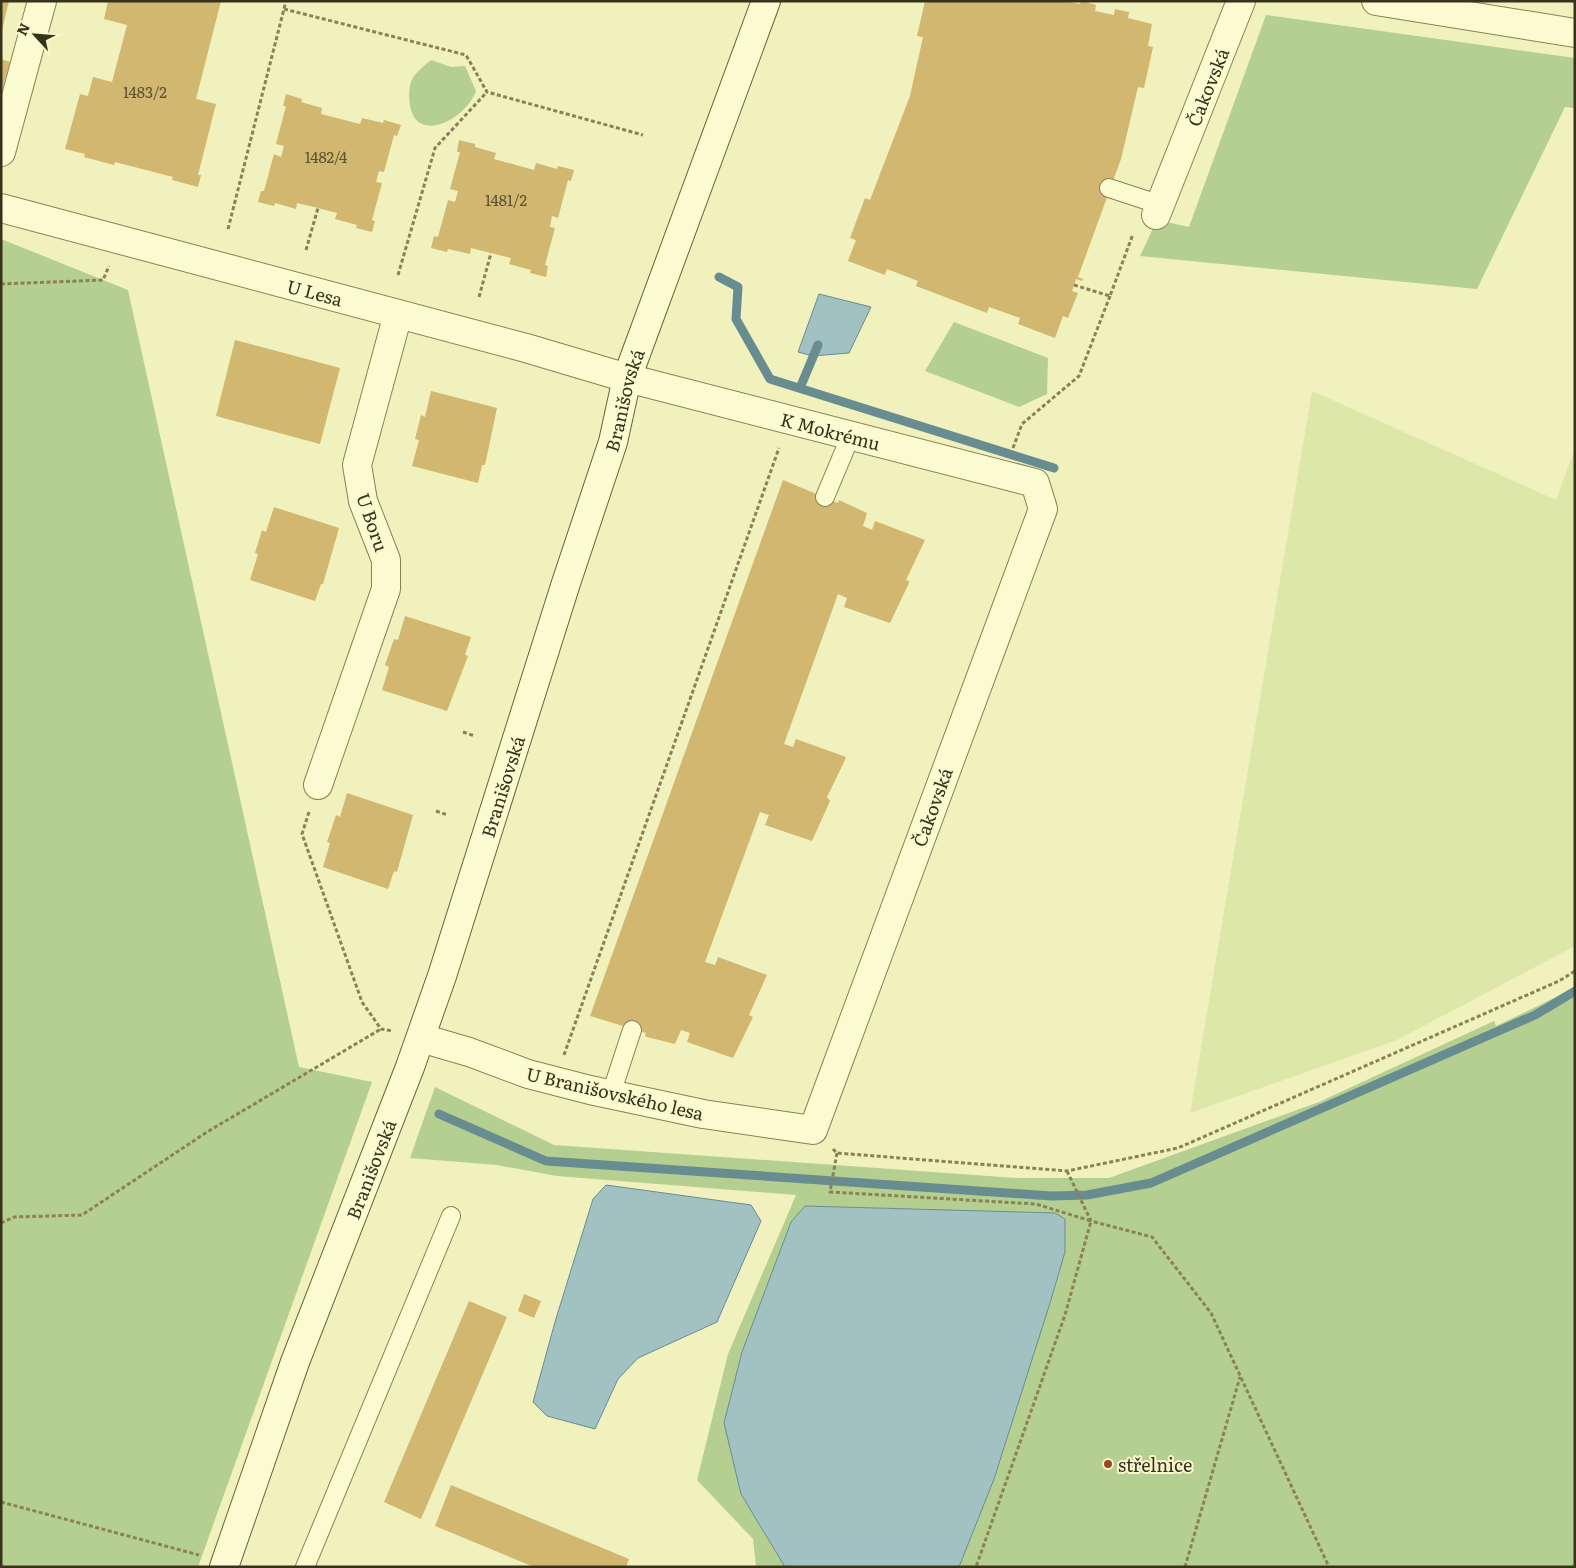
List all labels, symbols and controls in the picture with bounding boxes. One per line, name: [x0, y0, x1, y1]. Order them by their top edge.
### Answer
north arrow: [10, 10, 60, 60]
text: N: [11, 19, 34, 39]
street label: Čakovská: [1179, 43, 1235, 130]
house number: 1483/2: [123, 80, 167, 103]
house number: 1482/4: [305, 145, 347, 168]
house number: 1481/2: [485, 188, 527, 211]
street label: U Lesa: [284, 271, 346, 312]
street label: Branišovská: [597, 345, 650, 455]
street label: K Mokrému: [778, 405, 883, 456]
street label: U Boru: [350, 489, 396, 555]
street label: Branišovská: [473, 732, 531, 841]
street label: Čakovská: [905, 763, 959, 850]
street label: U Branišovského lesa: [524, 1059, 707, 1127]
street label: Branišovská: [339, 1115, 402, 1223]
place label: střelnice: [1118, 1451, 1192, 1478]
marker: střelnice: [1102, 1458, 1114, 1470]

